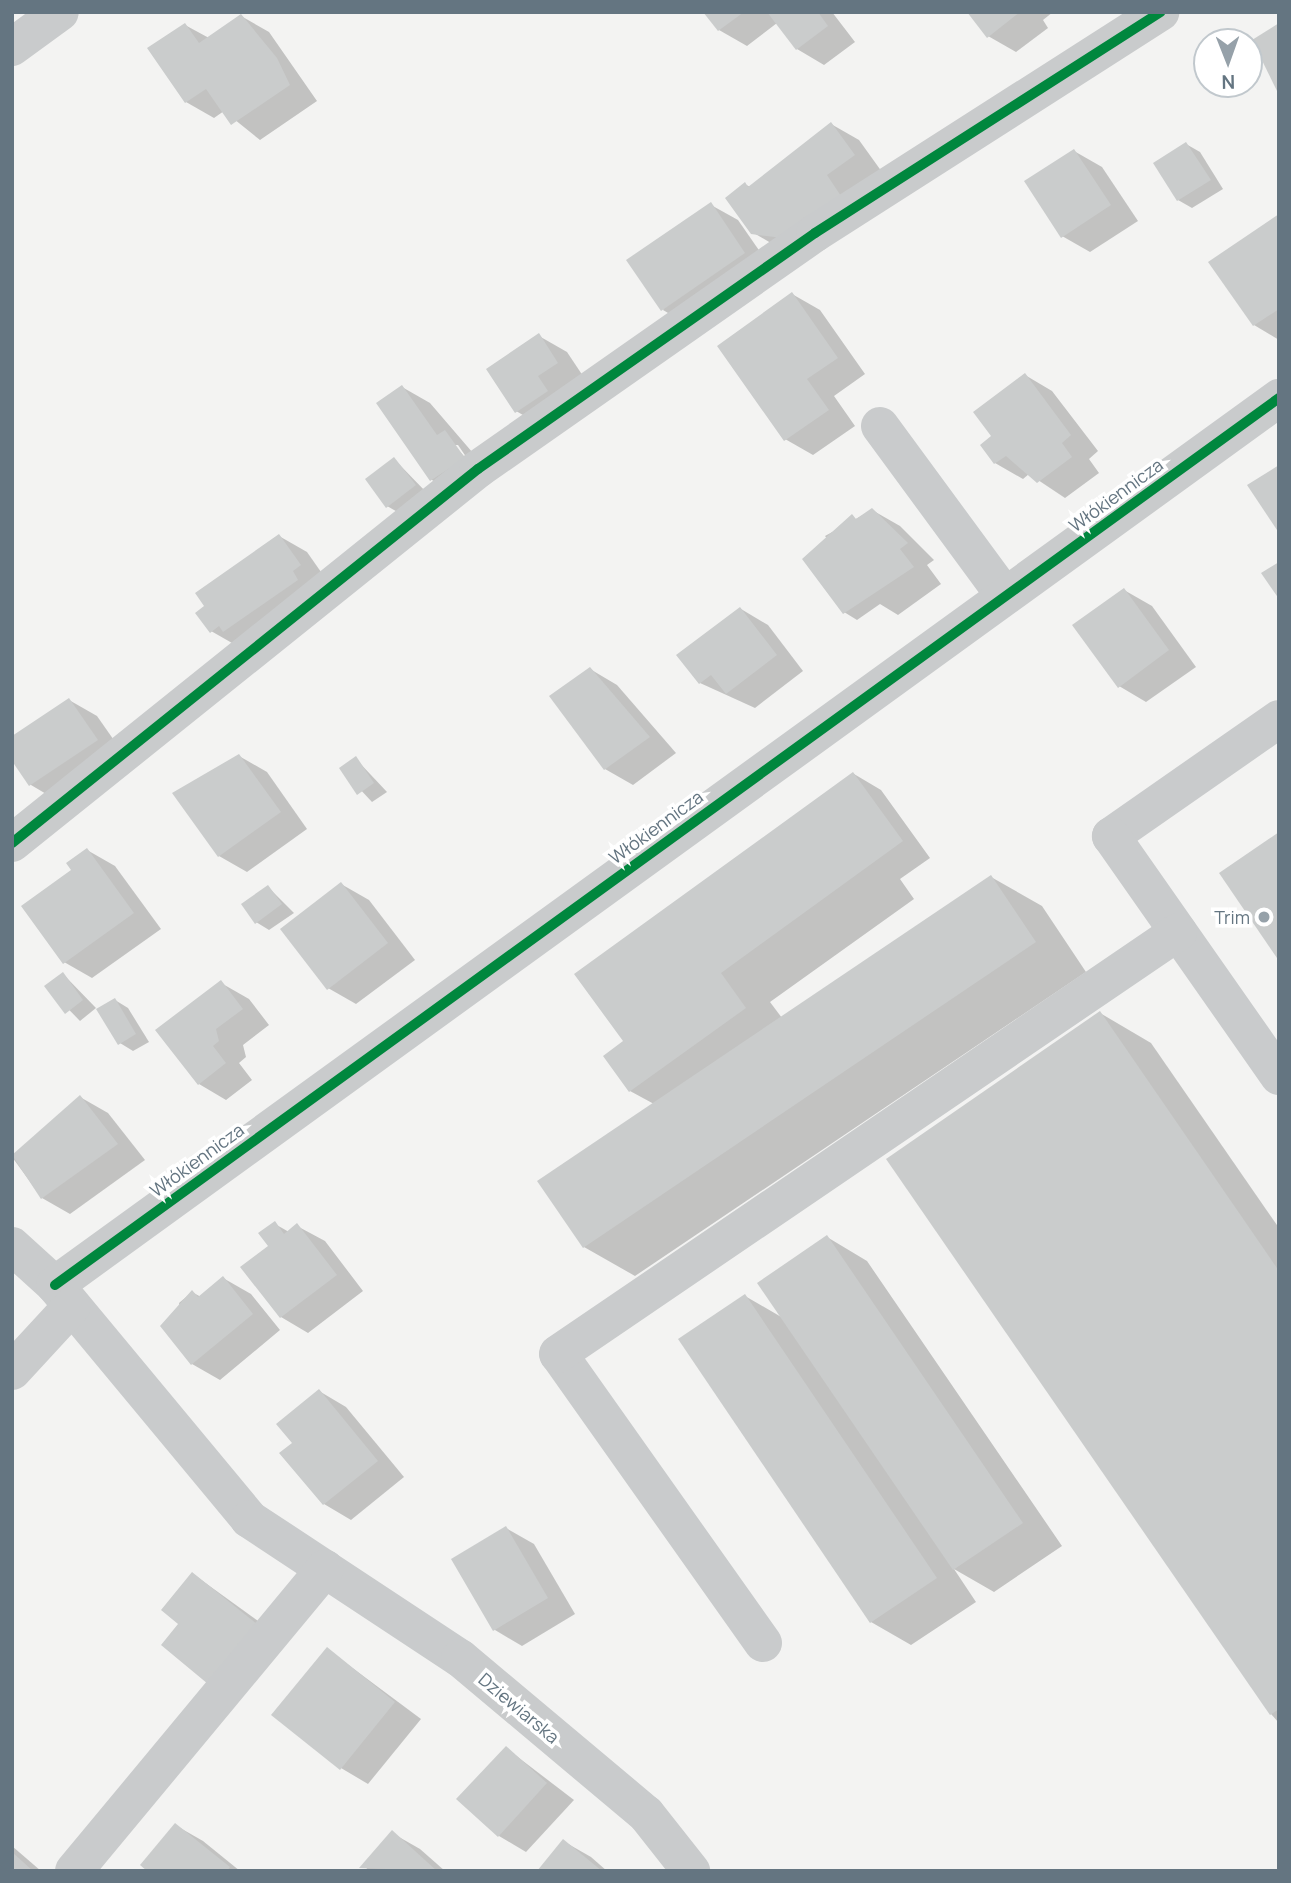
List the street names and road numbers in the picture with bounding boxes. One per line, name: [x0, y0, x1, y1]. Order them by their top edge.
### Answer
street label: Włókiennicza: [1065, 454, 1167, 536]
street label: Włókiennicza: [605, 786, 707, 868]
street label: Włókiennicza: [146, 1119, 248, 1201]
street label: Dziewiarska: [474, 1668, 564, 1748]

